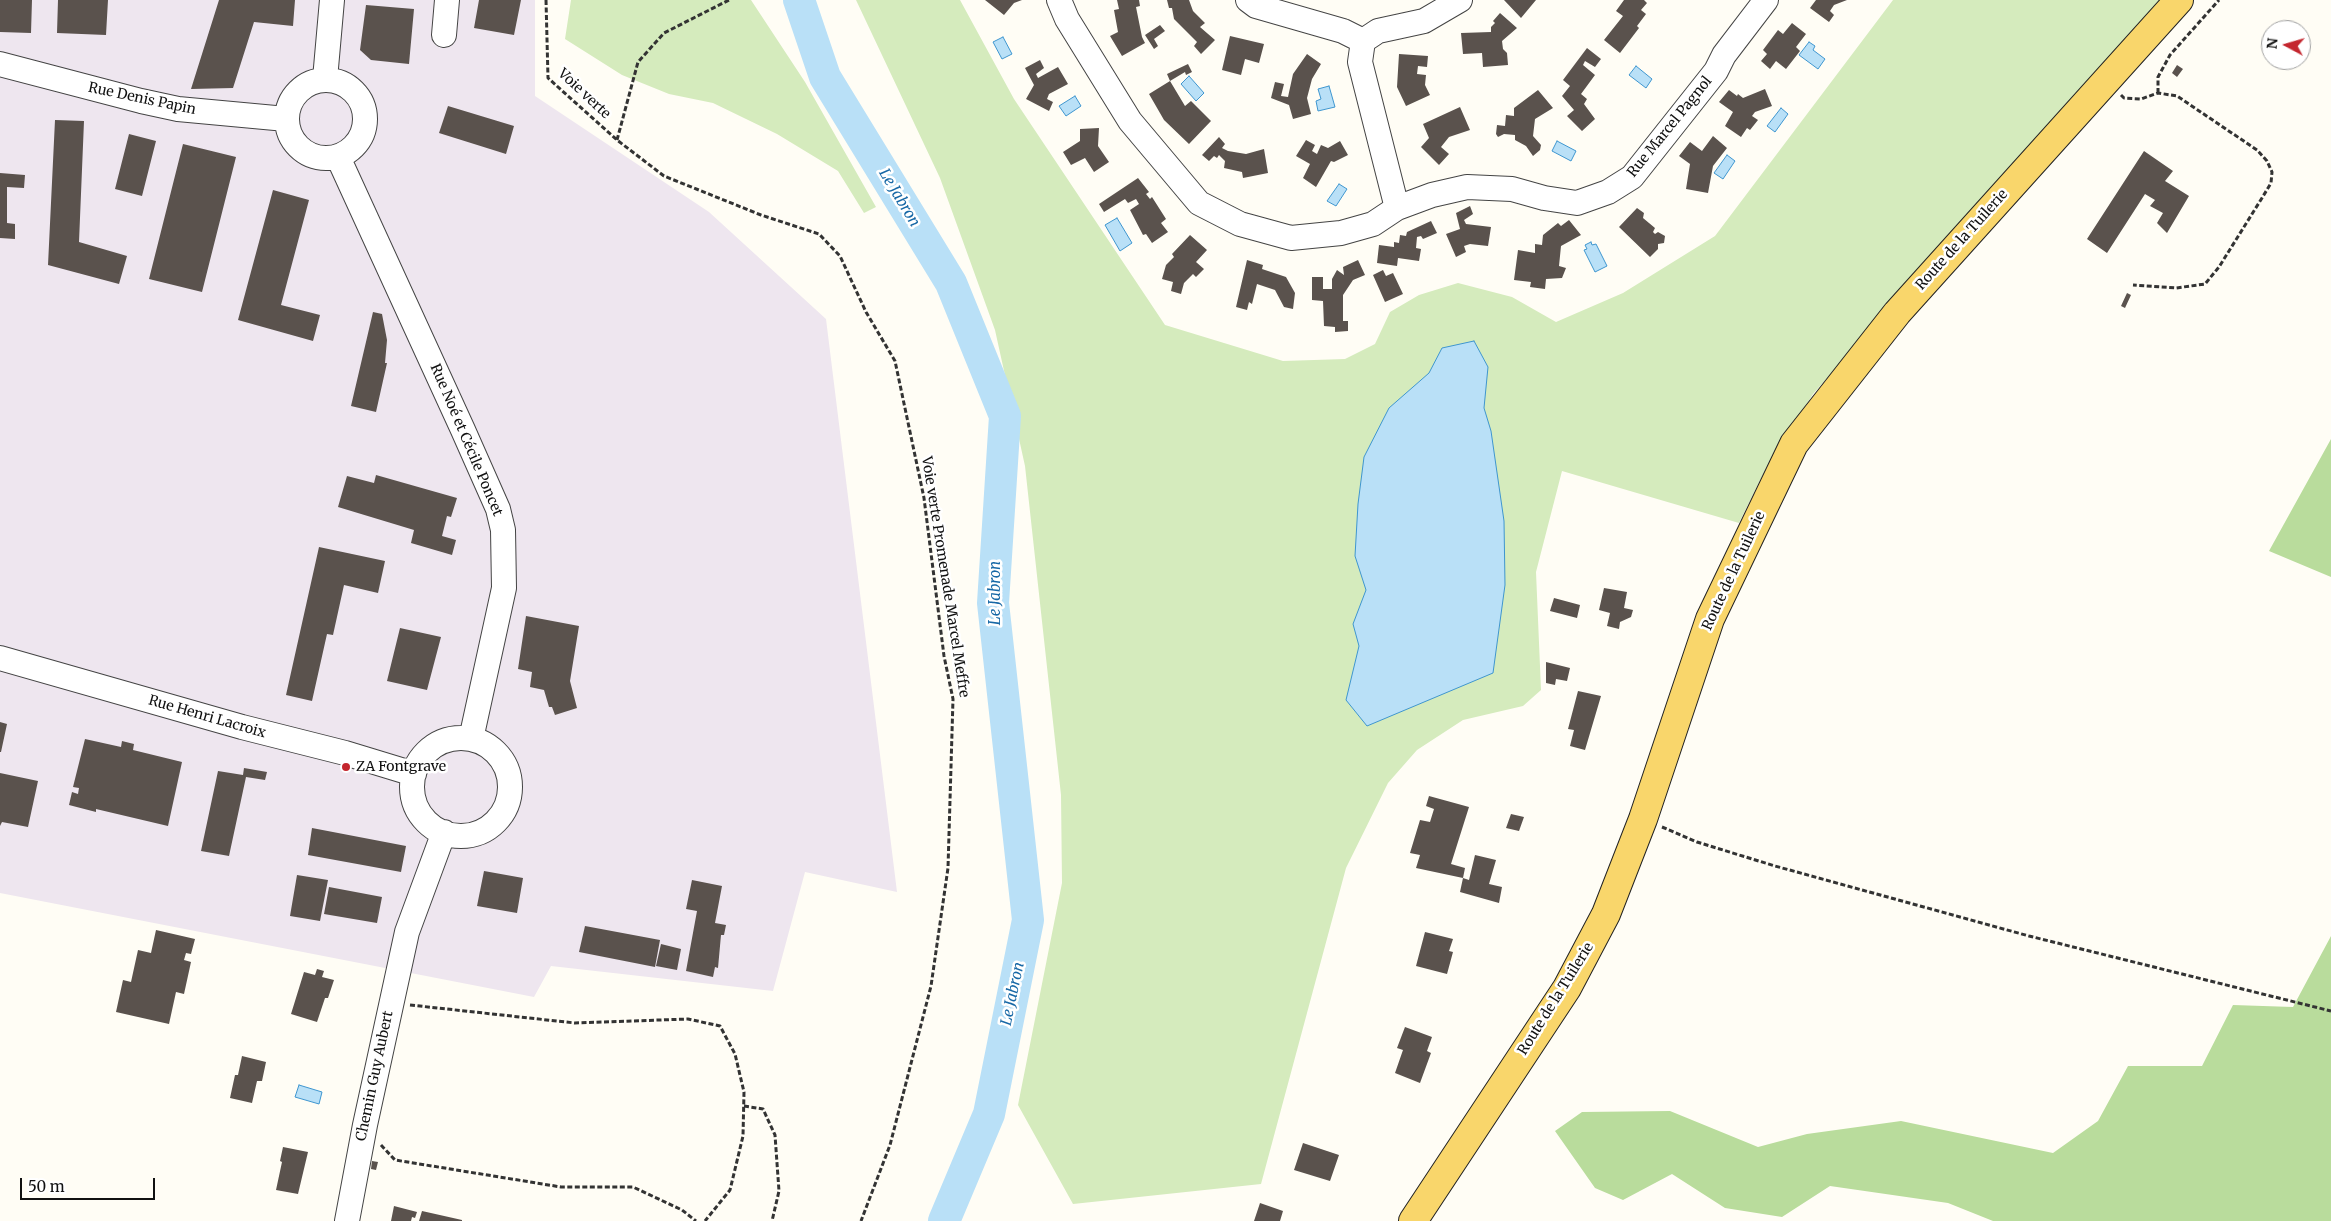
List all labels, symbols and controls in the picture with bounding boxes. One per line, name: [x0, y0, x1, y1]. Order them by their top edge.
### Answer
north arrow: [2261, 20, 2311, 70]
text: N: [2263, 37, 2282, 50]
street label: Voie verte: [554, 65, 614, 123]
street label: Rue Marcel Pagnol: [1624, 73, 1716, 181]
street label: Rue Denis Papin: [87, 79, 197, 119]
water label: Le Jabron: [875, 166, 923, 230]
street label: Route de la Tuilerie: [1913, 186, 2011, 294]
street label: Rue Noé et Cécile Poncet: [426, 361, 506, 519]
street label: Voie verte Promenade Marcel Meffre: [918, 455, 972, 699]
street label: Route de la Tuilerie: [1699, 509, 1769, 633]
water label: Le Jabron: [987, 561, 1005, 625]
street label: Rue Henri Lacroix: [146, 692, 268, 742]
place label: ZA Fontgrave: [356, 759, 446, 775]
marker: ZA Fontgrave: [340, 761, 352, 773]
street label: Route de la Tuilerie: [1515, 940, 1597, 1058]
water label: Le Jabron: [998, 961, 1028, 1027]
street label: Chemin Guy Aubert: [353, 1009, 397, 1143]
scale bar: [22, 1168, 158, 1200]
text: 50 m: [28, 1177, 65, 1196]

